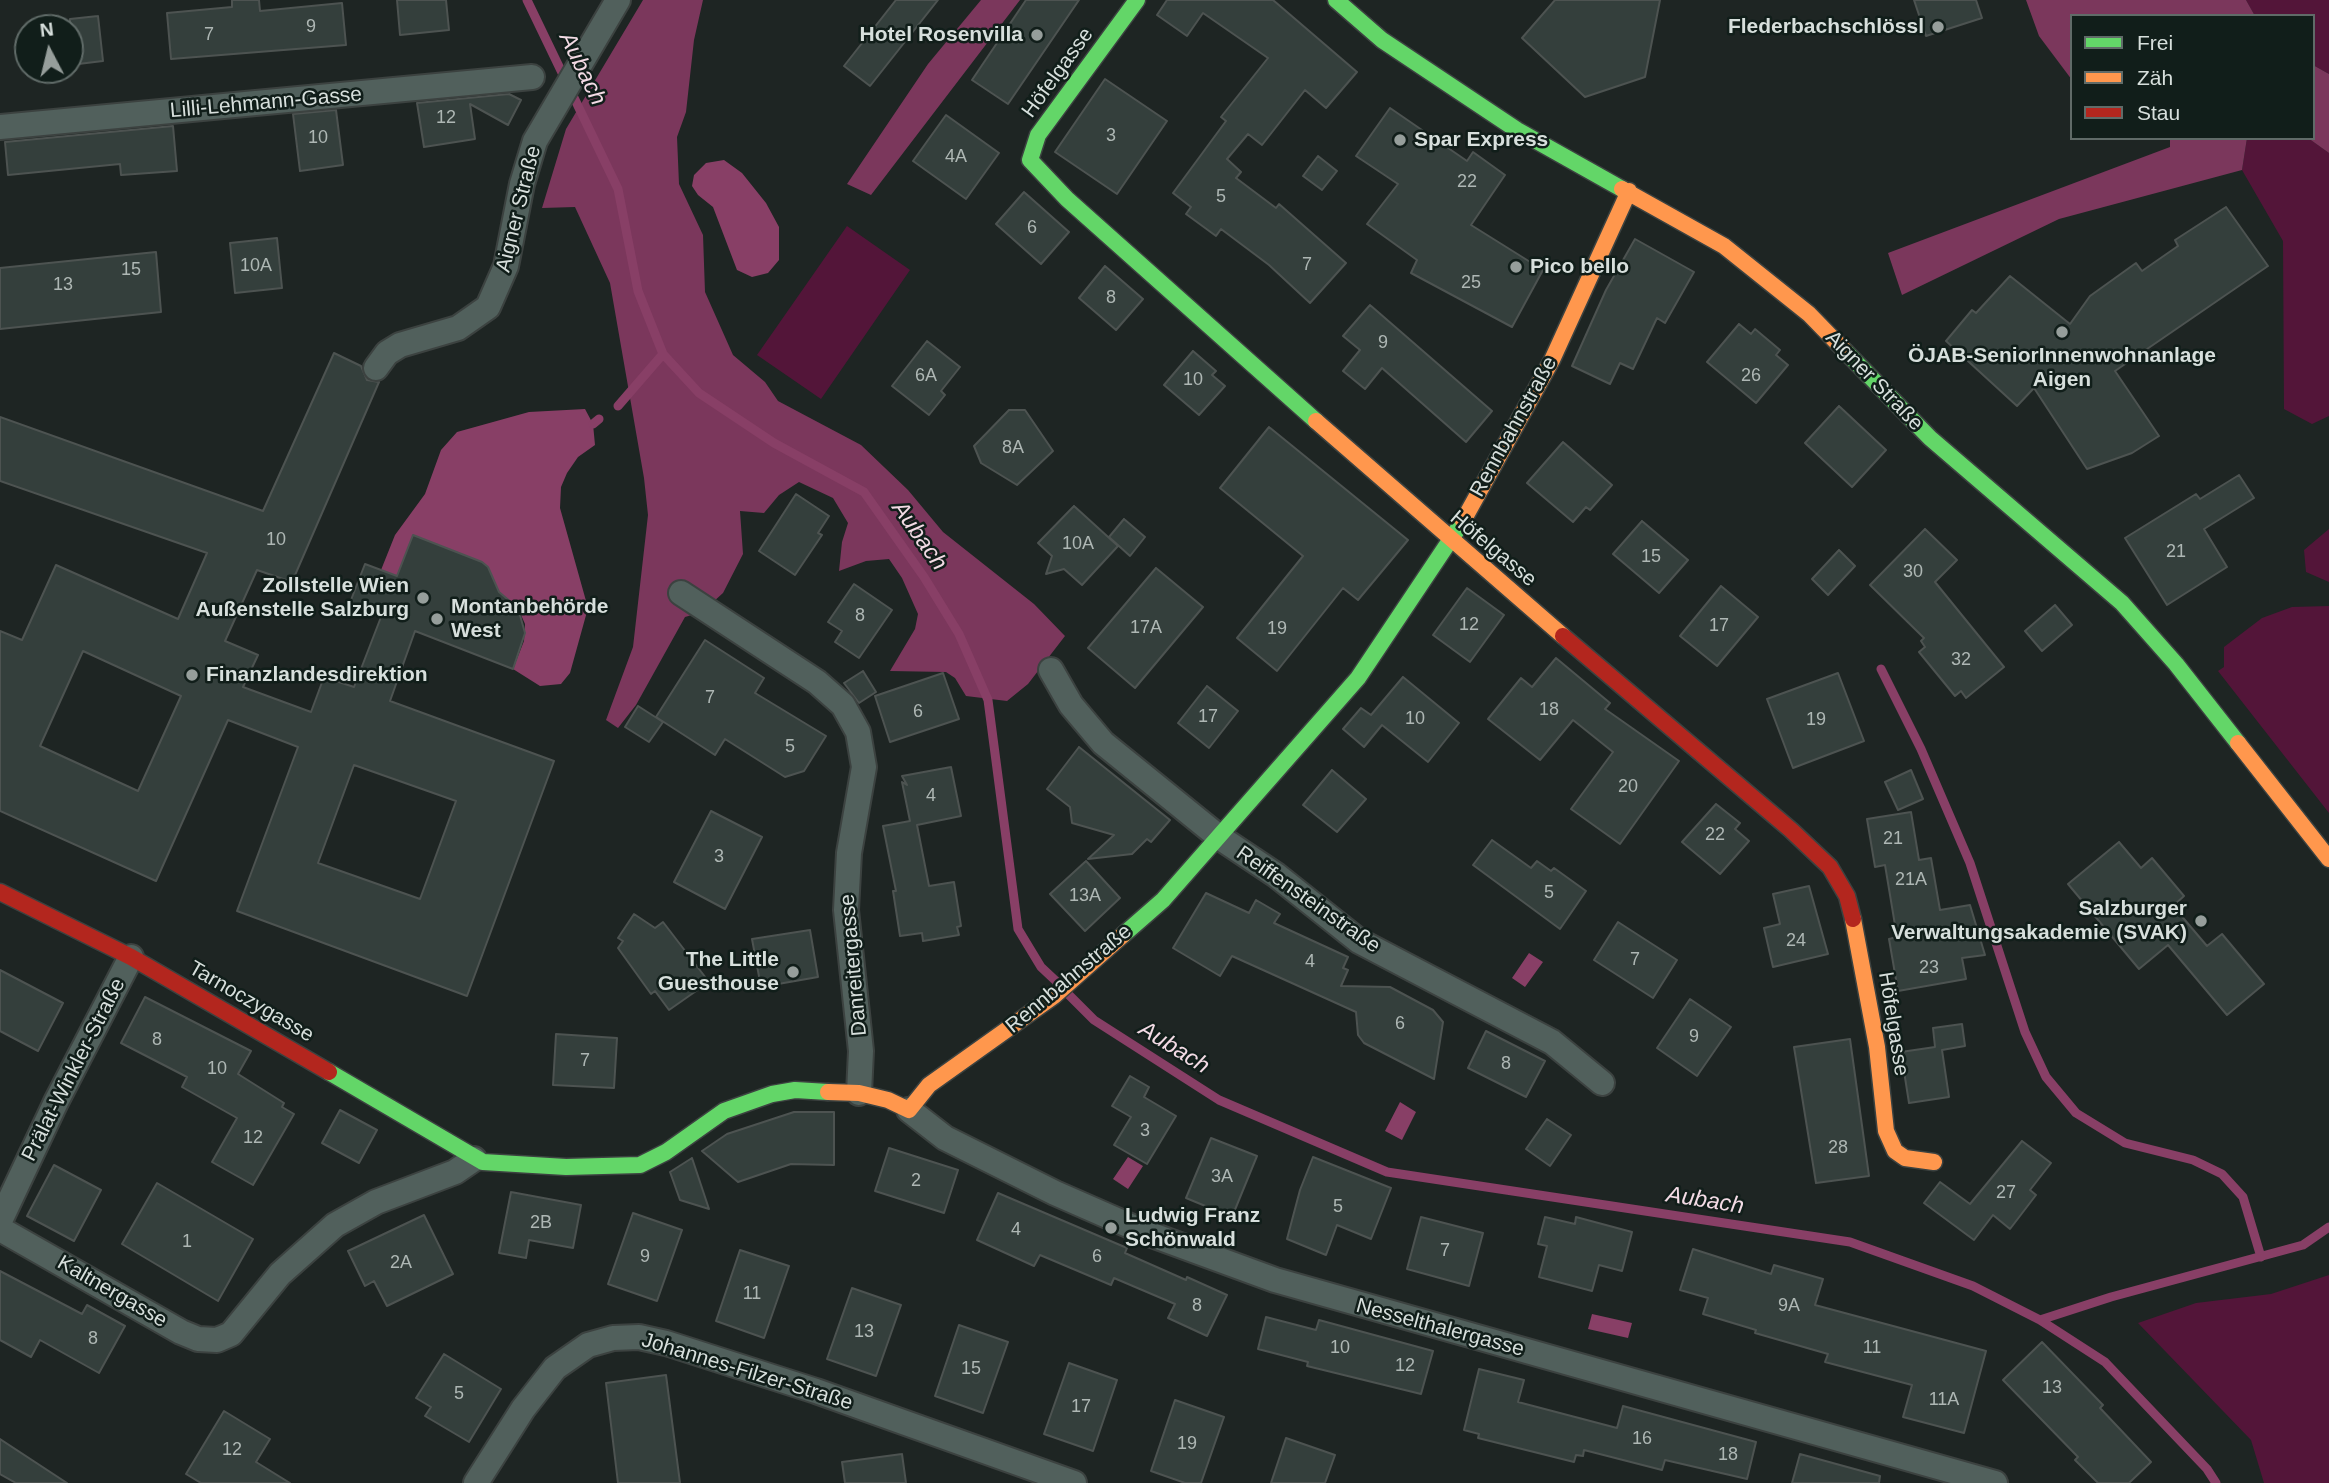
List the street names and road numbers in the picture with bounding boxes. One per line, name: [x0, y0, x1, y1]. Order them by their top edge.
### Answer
street label: Höfelgasse: [1017, 23, 1099, 123]
street label: Lilli-Lehmann-Gasse: [169, 82, 363, 124]
street label: Aigner Straße: [491, 143, 547, 275]
street label: Aigner Straße: [1820, 326, 1928, 436]
street label: Rennbahnstraße: [1465, 352, 1563, 502]
street label: Höfelgasse: [1445, 506, 1541, 592]
street label: Reiffensteinstraße: [1231, 841, 1385, 959]
street label: Danreitergasse: [835, 893, 873, 1037]
street label: Rennbahnstraße: [1001, 919, 1137, 1039]
street label: Tarnoczygasse: [184, 956, 318, 1048]
street label: Höfelgasse: [1872, 970, 1914, 1078]
street label: Prälat-Winkler-Straße: [17, 974, 131, 1166]
street label: Kaltnergasse: [53, 1250, 171, 1334]
street label: Nesselthalergasse: [1353, 1293, 1527, 1363]
street label: Johannes-Filzer-Straße: [638, 1328, 856, 1416]

